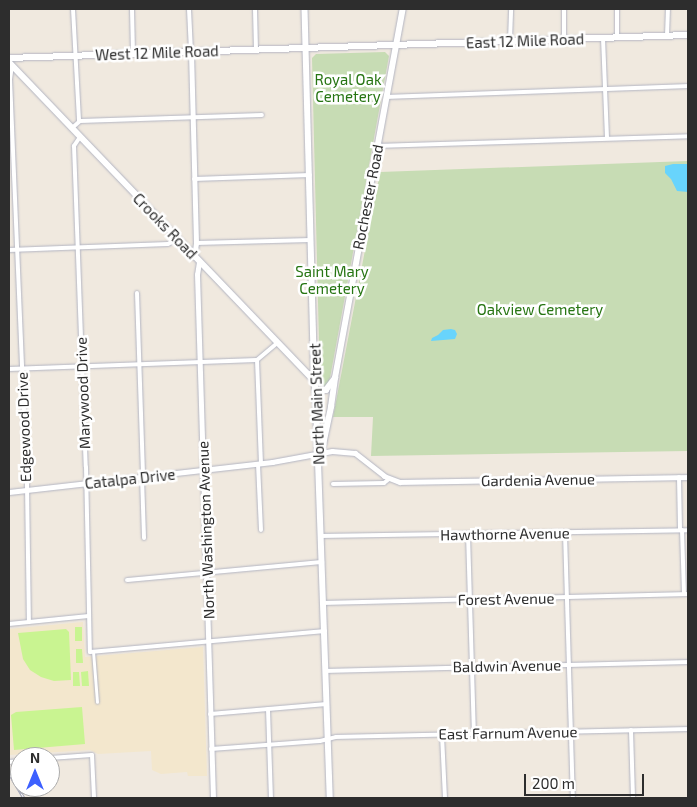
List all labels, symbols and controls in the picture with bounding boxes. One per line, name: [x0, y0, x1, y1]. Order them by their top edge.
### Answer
street label: East 12 Mile Road: [466, 30, 584, 52]
street label: West 12 Mile Road: [95, 42, 219, 64]
park label: Royal Oak Cemetery: [314, 70, 382, 105]
street label: Rochester Road: [349, 143, 387, 251]
street label: Crooks Road: [129, 189, 201, 263]
park label: Saint Mary Cemetery: [295, 262, 369, 297]
park label: Oakview Cemetery: [477, 301, 603, 319]
street label: Marywood Drive: [72, 337, 94, 449]
street label: North Main Street: [306, 343, 328, 465]
street label: Edgewood Drive: [13, 372, 35, 482]
street label: North Washington Avenue: [194, 440, 218, 620]
street label: Catalpa Drive: [84, 465, 176, 493]
street label: Gardenia Avenue: [481, 470, 595, 490]
street label: Hawthorne Avenue: [440, 524, 570, 544]
street label: Forest Avenue: [457, 589, 555, 609]
street label: Baldwin Avenue: [452, 656, 562, 676]
street label: East Farnum Avenue: [438, 723, 578, 743]
north arrow: [10, 747, 60, 797]
text: N: [30, 749, 40, 766]
scale bar: [527, 764, 647, 796]
text: 200 m: [532, 774, 575, 792]

